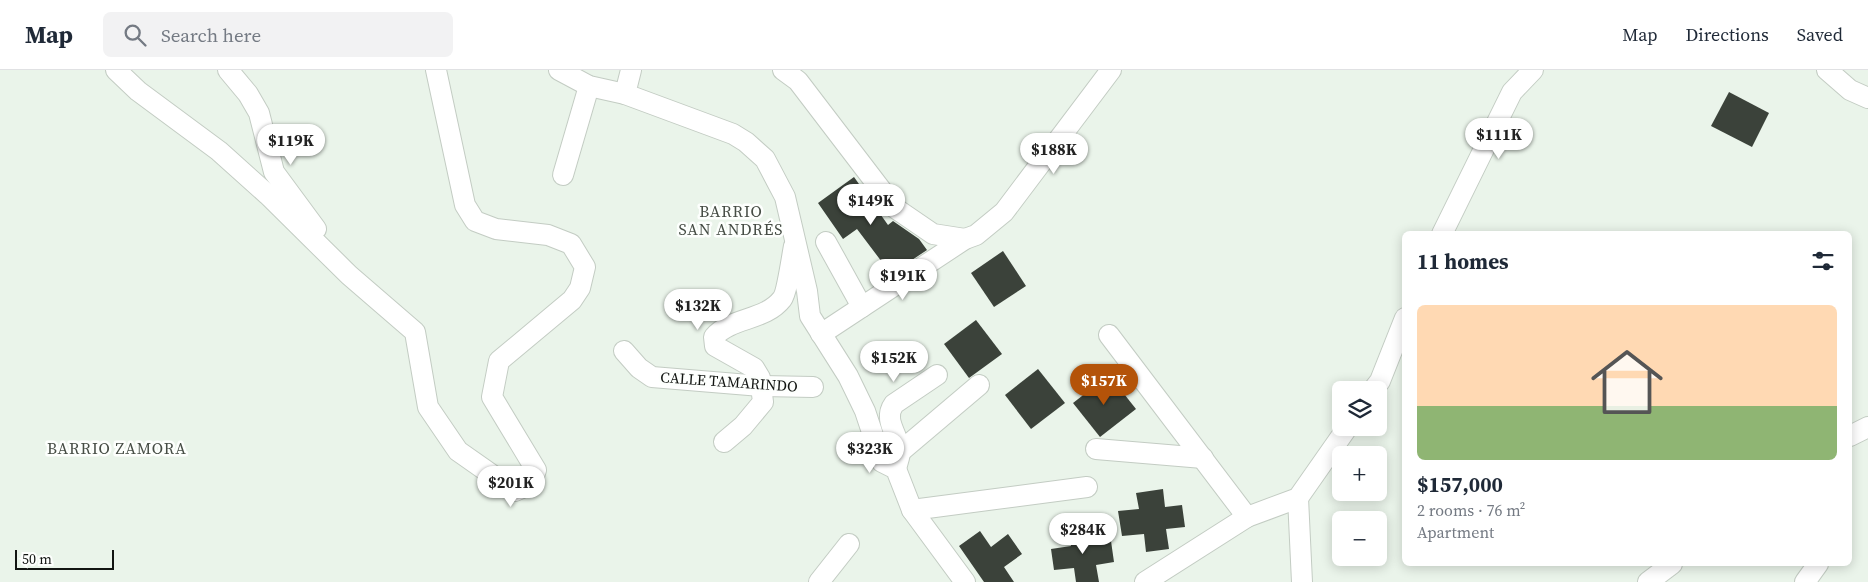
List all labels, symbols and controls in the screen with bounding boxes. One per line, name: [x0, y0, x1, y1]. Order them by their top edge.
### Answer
search box: [103, 12, 453, 57]
text: Map: [25, 18, 73, 51]
icon: search: [121, 21, 149, 49]
text: Search here: [161, 22, 261, 48]
text: Map: [1622, 22, 1658, 47]
text: Directions: [1686, 22, 1769, 47]
text: Saved: [1797, 22, 1843, 47]
pin: $111K: [1464, 118, 1534, 160]
text: $111K: [1476, 123, 1522, 145]
pin: $119K: [256, 124, 326, 166]
text: $119K: [268, 129, 314, 151]
pin: $188K: [1019, 132, 1089, 175]
text: $188K: [1031, 138, 1077, 160]
pin: $149K: [836, 184, 906, 226]
text: $149K: [848, 189, 894, 211]
district label: BARRIO SAN ANDRÉS: [678, 200, 784, 240]
text: 11 homes: [1417, 247, 1509, 276]
icon: filters: [1809, 247, 1837, 275]
pin: $191K: [868, 258, 938, 301]
text: $191K: [880, 264, 926, 286]
pin: $132K: [663, 288, 733, 331]
text: $132K: [675, 294, 721, 316]
icon: home: [1582, 337, 1672, 427]
pin: $152K: [859, 340, 929, 383]
text: $152K: [871, 346, 917, 368]
pin: $157K: [1069, 364, 1139, 406]
street label: CALLE TAMARINDO: [660, 366, 798, 397]
text: $157K: [1081, 369, 1127, 391]
map controls: [1332, 381, 1387, 566]
button: layers: [1332, 381, 1387, 436]
pin: $323K: [835, 432, 905, 474]
district label: BARRIO ZAMORA: [47, 437, 187, 459]
text: $323K: [847, 437, 893, 459]
button: +: [1332, 446, 1387, 501]
pin: $201K: [476, 466, 546, 508]
text: $157,000: [1417, 470, 1503, 499]
text: $201K: [488, 471, 534, 493]
text: 2 rooms · 76 m²: [1417, 499, 1525, 521]
button: −: [1332, 511, 1387, 566]
pin: $284K: [1048, 512, 1118, 555]
text: $284K: [1060, 518, 1106, 540]
text: Apartment: [1417, 521, 1494, 543]
scale bar: [15, 547, 114, 570]
text: 50 m: [22, 549, 52, 569]

